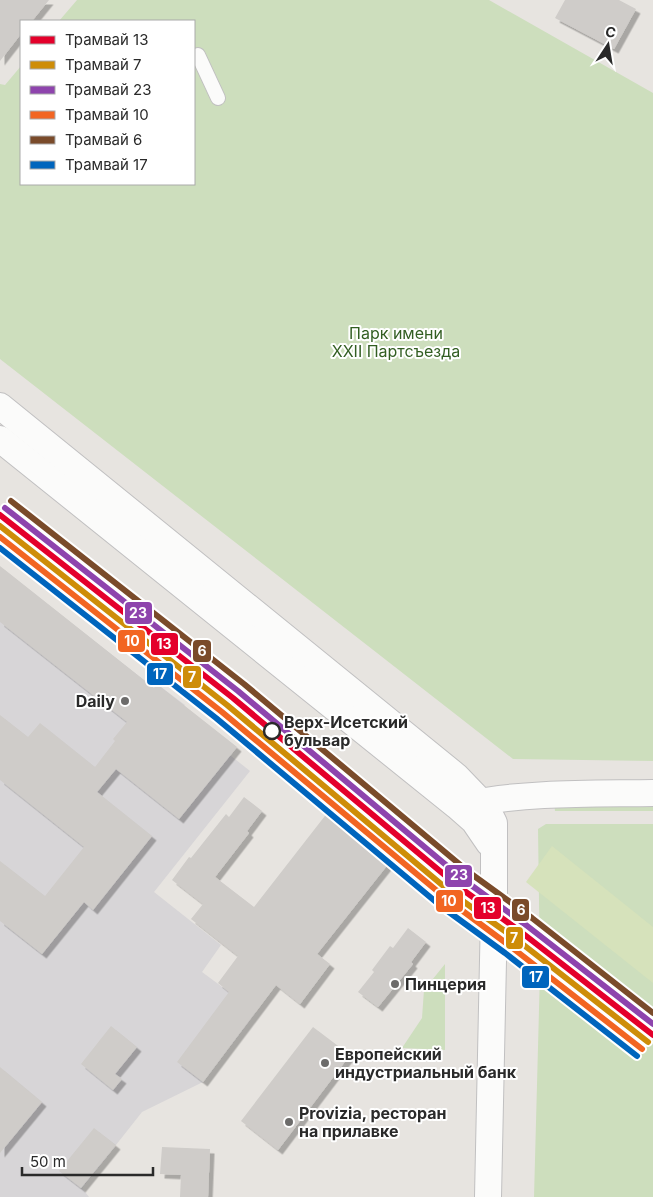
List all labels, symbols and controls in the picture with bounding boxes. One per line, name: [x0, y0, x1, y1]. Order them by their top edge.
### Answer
legend: [20, 20, 195, 185]
north arrow: [583, 20, 633, 70]
text: С: [604, 22, 618, 41]
text: Трамвай 13: [65, 30, 149, 49]
text: Трамвай 7: [65, 55, 142, 74]
text: Трамвай 23: [65, 80, 152, 99]
text: Трамвай 10: [65, 105, 149, 124]
text: Трамвай 6: [65, 130, 142, 149]
text: Трамвай 17: [65, 155, 148, 174]
park label: Парк имени XXII Партсъезда: [332, 323, 460, 361]
line badge: 23: [124, 601, 153, 625]
text: 23: [129, 604, 147, 621]
line badge: 10: [117, 629, 146, 653]
text: 10: [124, 632, 140, 649]
line badge: 13: [150, 632, 179, 656]
text: 13: [156, 635, 172, 652]
line badge: 6: [192, 639, 212, 663]
text: 6: [197, 642, 207, 659]
line badge: 17: [146, 662, 174, 686]
text: 17: [153, 665, 167, 682]
line badge: 7: [182, 665, 202, 689]
text: 7: [188, 668, 196, 685]
place label: Daily: [76, 691, 115, 711]
marker: Daily: [119, 695, 131, 707]
place label: Верх-Исетский бульвар: [284, 712, 408, 750]
marker: Верх-Исетский бульвар: [263, 722, 281, 740]
line badge: 23: [444, 864, 473, 888]
text: 23: [450, 866, 468, 883]
line badge: 10: [435, 889, 464, 913]
text: 10: [441, 892, 457, 909]
line badge: 13: [473, 896, 502, 920]
line badge: 6: [511, 898, 530, 922]
text: 13: [480, 899, 496, 916]
text: 6: [516, 901, 526, 918]
line badge: 7: [505, 926, 524, 950]
text: 7: [510, 929, 518, 946]
line badge: 17: [521, 965, 550, 989]
text: 17: [529, 968, 543, 985]
place label: Пинцерия: [405, 974, 486, 994]
marker: Пинцерия: [389, 978, 401, 990]
place label: Европейский индустриальный банк: [335, 1044, 517, 1082]
marker: Европейский индустриальный банк: [319, 1057, 331, 1069]
place label: Provizia, ресторан на прилавке: [299, 1103, 446, 1141]
marker: Provizia, ресторан на прилавке: [283, 1116, 295, 1128]
scale bar: [22, 1144, 154, 1176]
text: 50 m: [30, 1152, 66, 1171]

